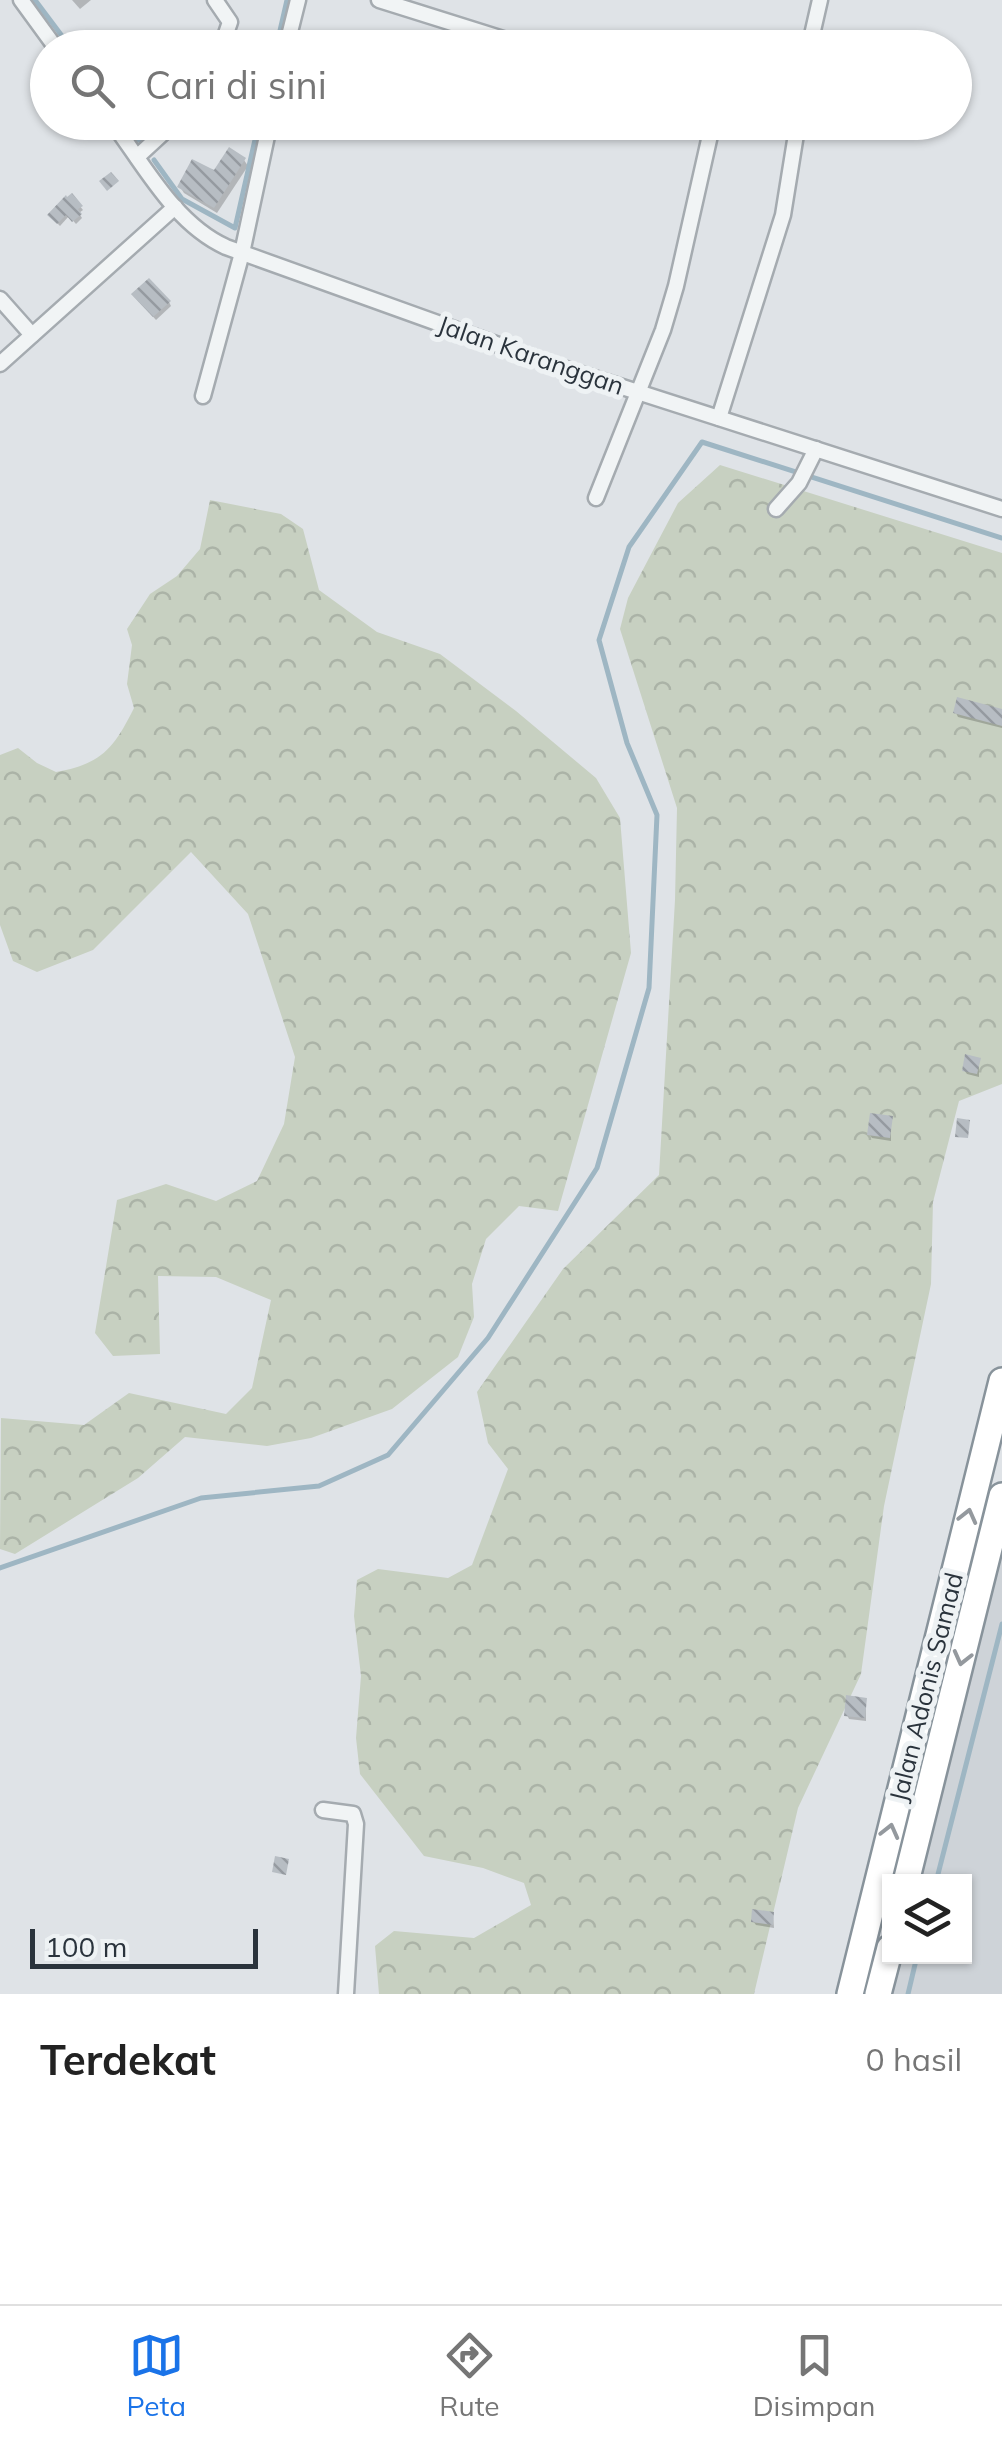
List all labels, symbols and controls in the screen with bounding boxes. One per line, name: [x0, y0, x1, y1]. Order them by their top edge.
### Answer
search box: [30, 30, 972, 140]
icon: search: [65, 58, 120, 113]
text: Cari di sini: [145, 61, 327, 109]
street label: Jalan Karanggan: [434, 308, 628, 401]
one-way arrow: [957, 1508, 978, 1525]
street label: Jalan Adonis Samad: [882, 1569, 969, 1805]
one-way arrow: [952, 1649, 973, 1666]
one-way arrow: [878, 1823, 899, 1840]
map controls: [882, 1874, 972, 1964]
button: layers: [882, 1874, 972, 1964]
scale bar: [30, 1924, 258, 1968]
text: 100 m: [45, 1929, 127, 1964]
text: Terdekat: [40, 2033, 216, 2086]
text: 0 hasil: [865, 2039, 962, 2079]
tab: Peta: [127, 2328, 186, 2423]
tab: Rute: [439, 2328, 500, 2423]
tab: Disimpan: [753, 2328, 875, 2423]

